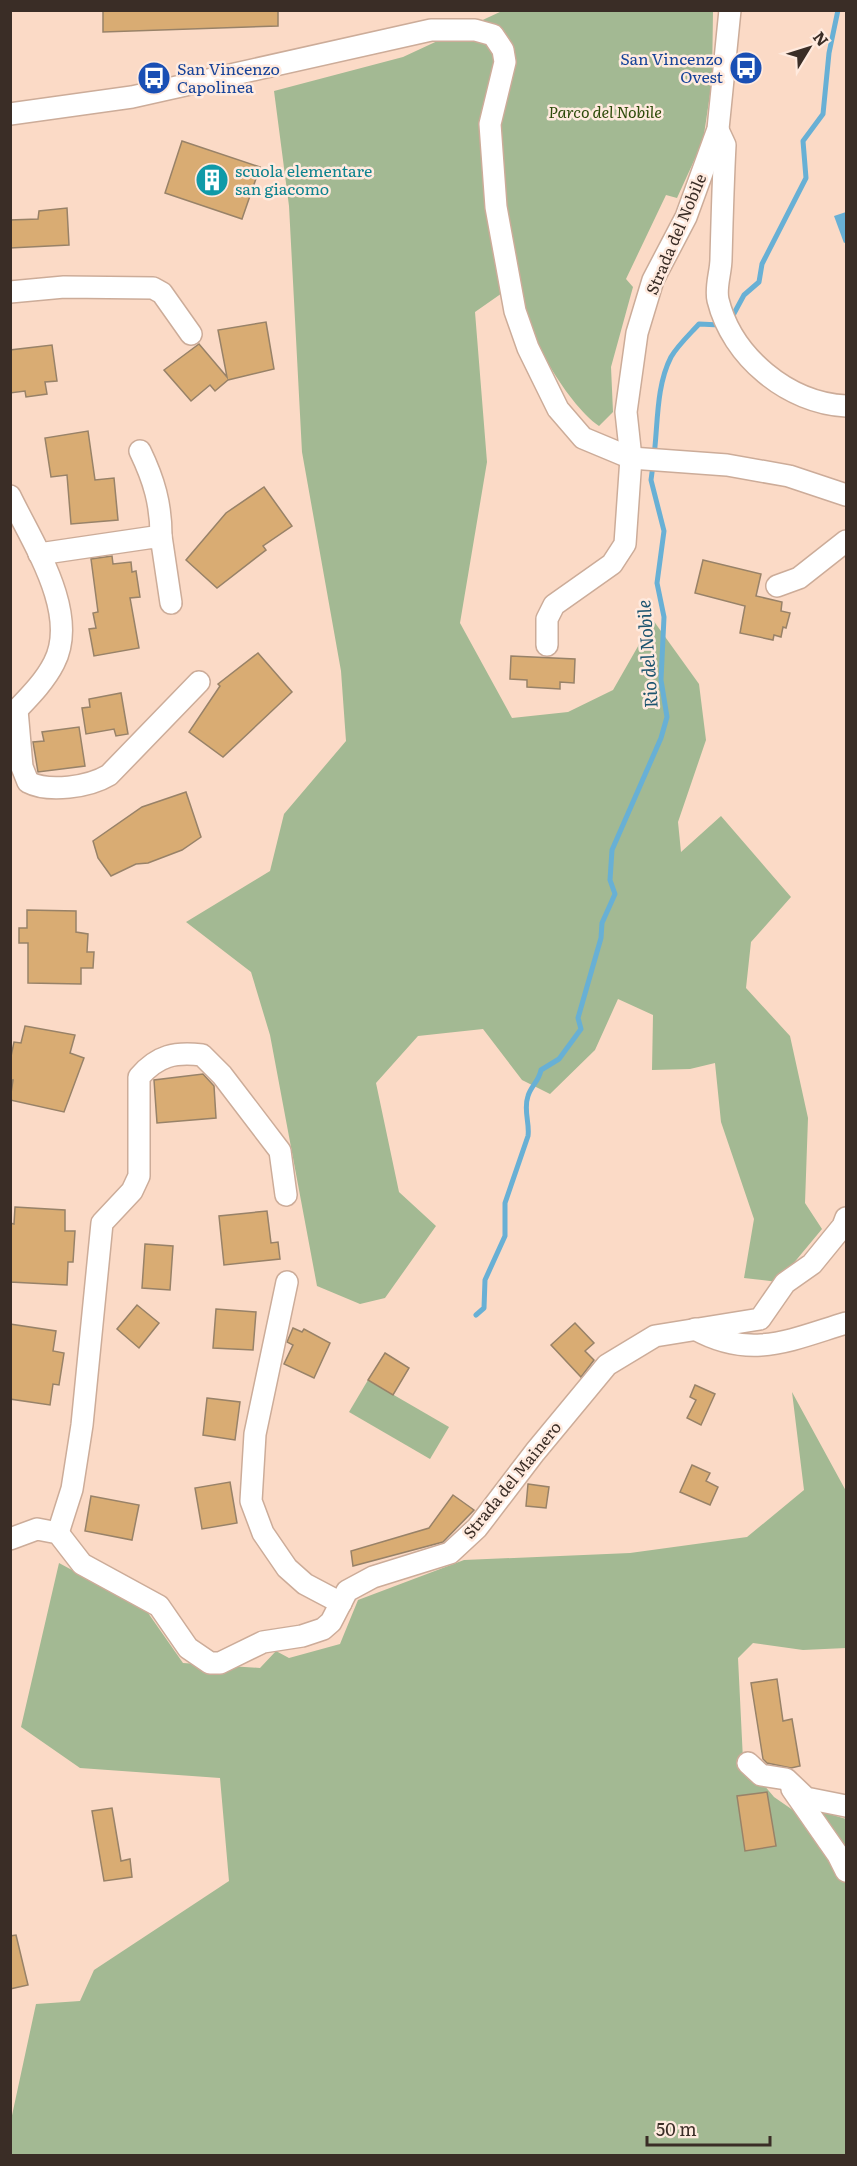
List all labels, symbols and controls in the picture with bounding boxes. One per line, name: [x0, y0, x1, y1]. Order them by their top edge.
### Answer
north arrow: [779, 18, 839, 78]
text: N: [808, 25, 835, 51]
place label: San Vincenzo Ovest: [620, 46, 724, 88]
bus stop icon: San Vincenzo Ovest: [728, 50, 764, 86]
place label: San Vincenzo Capolinea: [177, 56, 280, 98]
bus stop icon: San Vincenzo Capolinea: [136, 60, 172, 96]
park label: Parco del Nobile: [548, 99, 662, 123]
place label: scuola elementare san giacomo: [235, 158, 372, 200]
building icon: scuola elementare san giacomo: [194, 162, 230, 198]
street label: Strada del Nobile: [639, 169, 711, 298]
water label: Rio del Nobile: [629, 599, 664, 709]
street label: Strada del Mainero: [456, 1416, 566, 1543]
scale bar: [647, 2109, 770, 2147]
text: 50 m: [656, 2115, 697, 2142]

